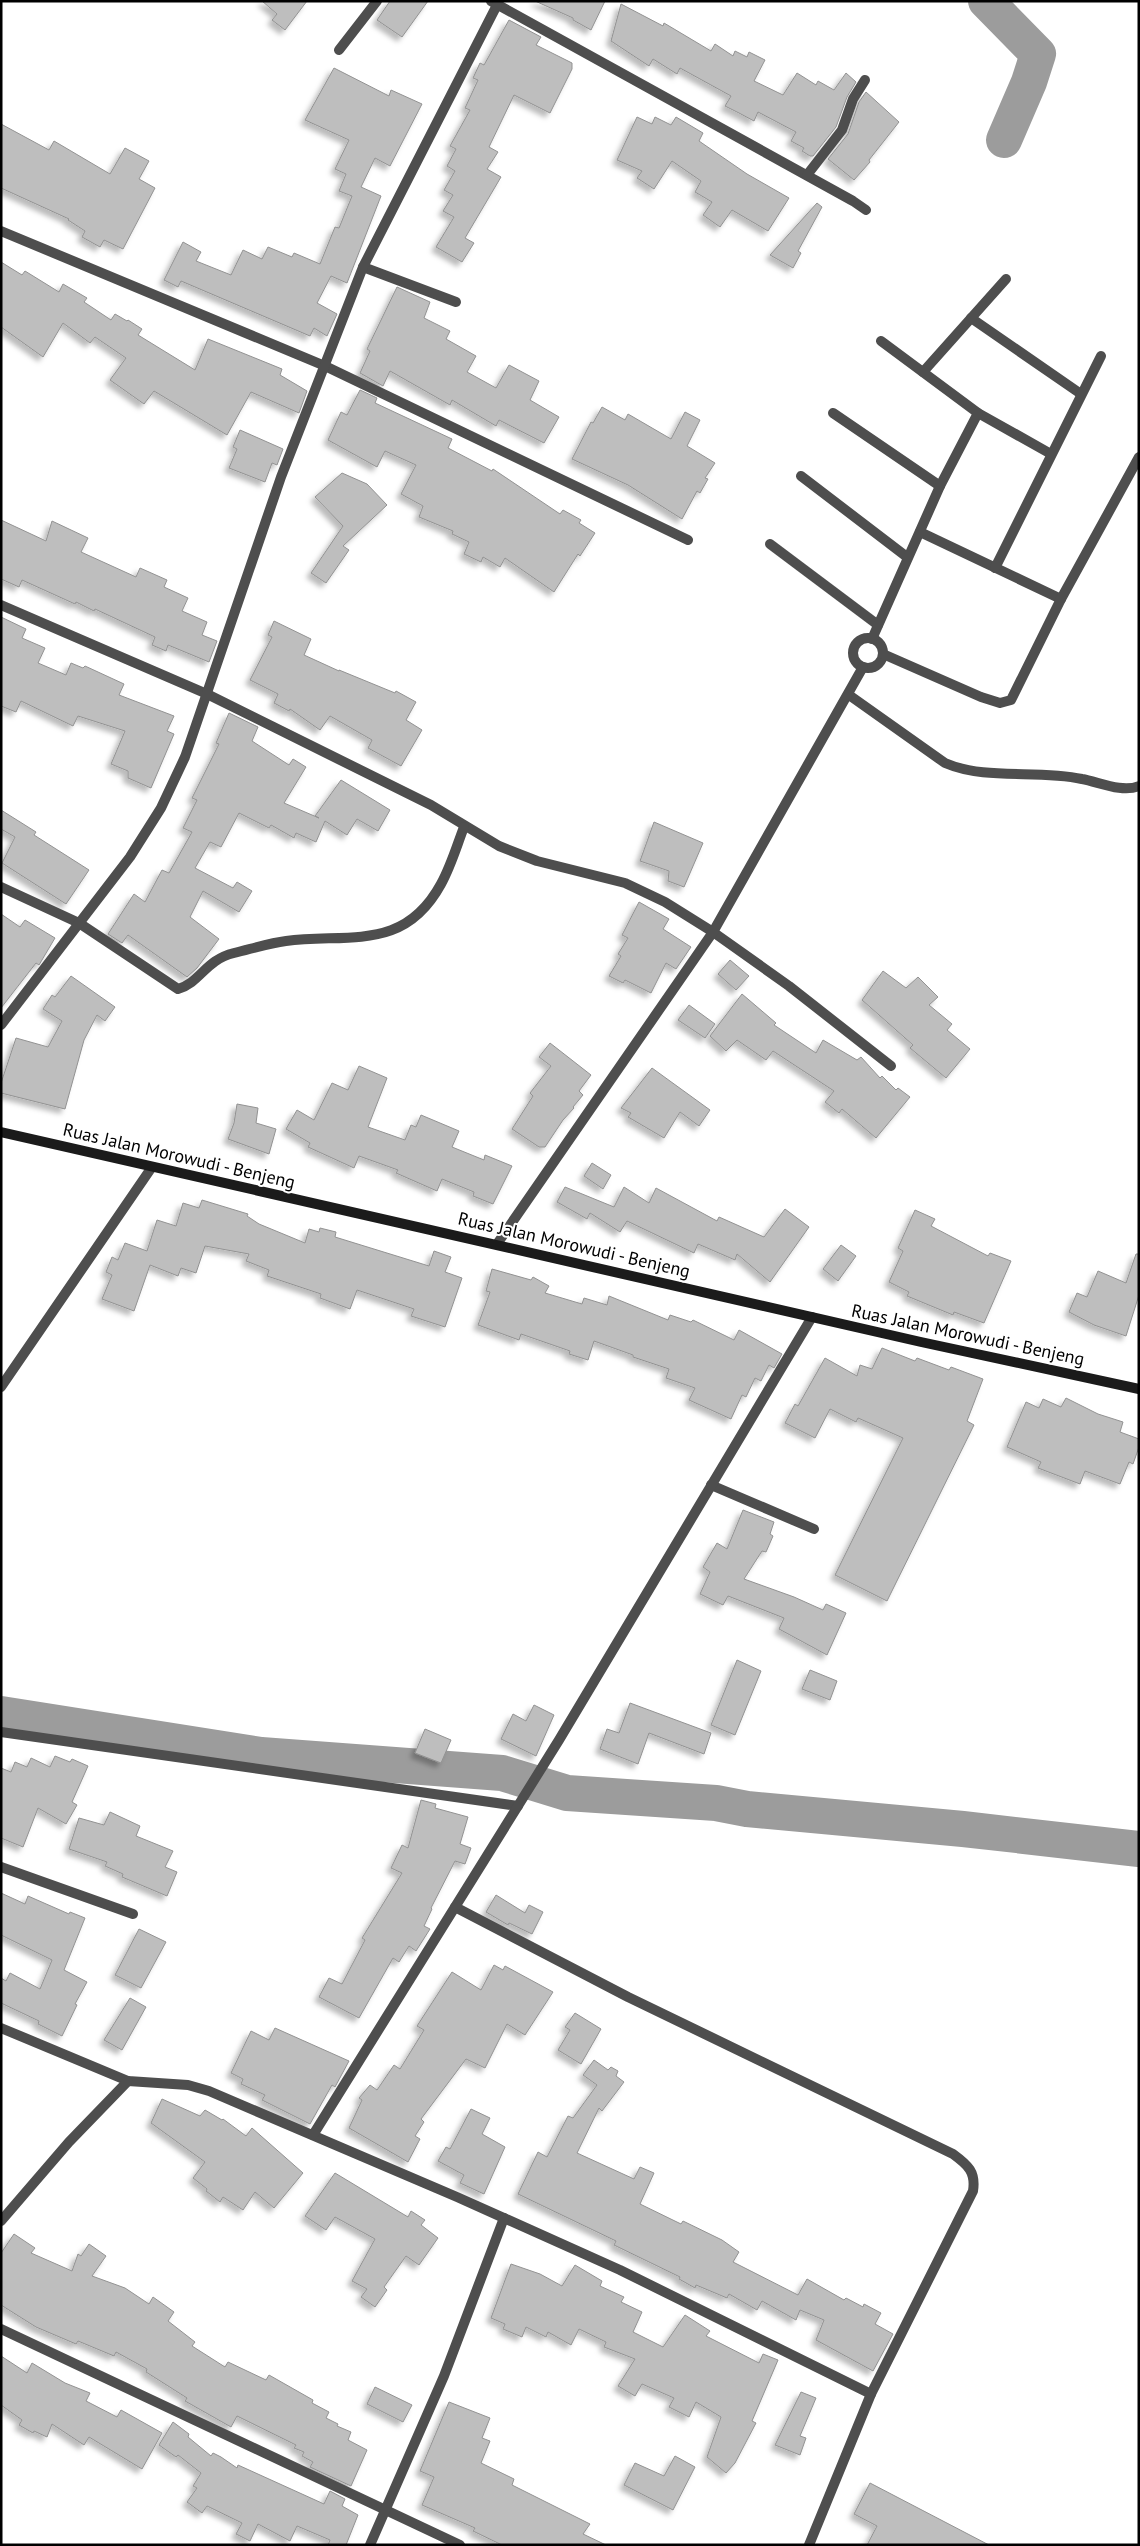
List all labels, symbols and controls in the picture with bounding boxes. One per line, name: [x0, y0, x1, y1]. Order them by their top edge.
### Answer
street label: Ruas Jalan Morowudi - Benjeng: [61, 1118, 297, 1193]
street label: Ruas Jalan Morowudi - Benjeng: [456, 1207, 692, 1282]
street label: Ruas Jalan Morowudi - Benjeng: [849, 1299, 1087, 1370]

